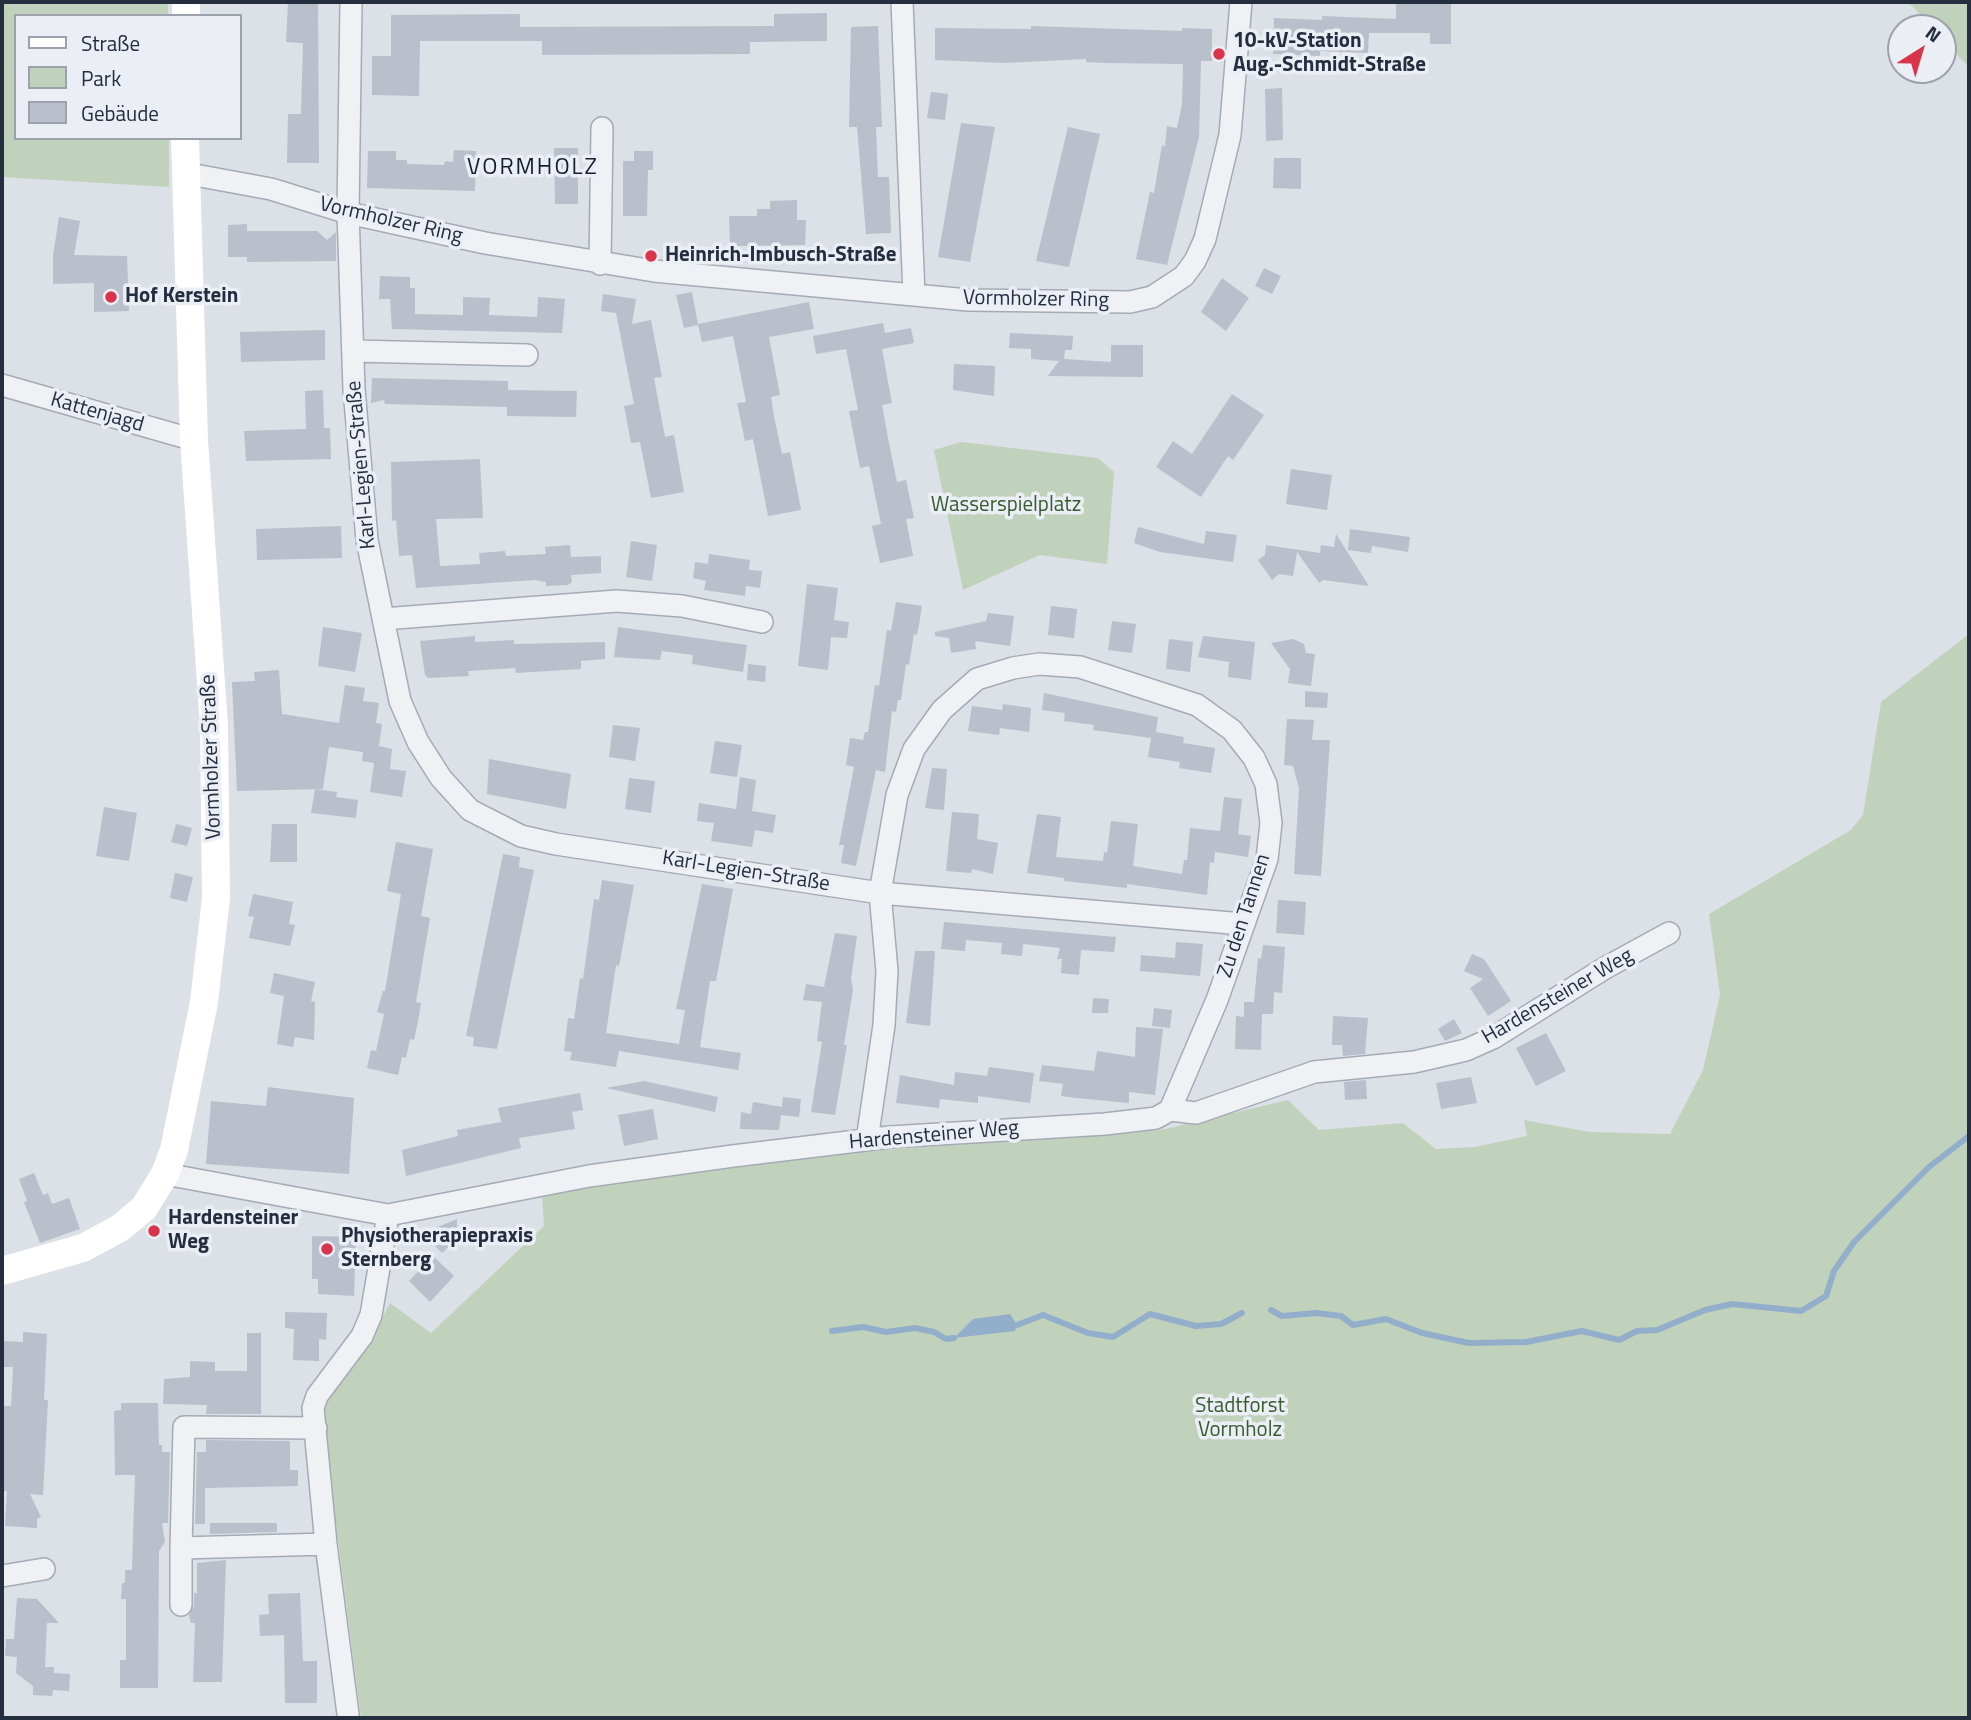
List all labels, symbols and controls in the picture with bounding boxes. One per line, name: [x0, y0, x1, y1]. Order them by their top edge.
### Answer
legend: [14, 14, 242, 140]
north arrow: [1887, 14, 1957, 84]
text: N: [1920, 18, 1948, 49]
text: Straße: [81, 27, 140, 59]
place label: 10-kV-Station Aug.-Schmidt-Straße: [1233, 29, 1426, 79]
marker: 10-kV-Station Aug.-Schmidt-Straße: [1211, 46, 1227, 62]
text: Park: [81, 62, 121, 94]
text: Gebäude: [81, 97, 159, 129]
district label: VORMHOLZ: [468, 154, 598, 182]
street label: Vormholzer Ring: [317, 192, 465, 250]
place label: Heinrich-Imbusch-Straße: [665, 243, 896, 269]
marker: Heinrich-Imbusch-Straße: [643, 248, 659, 264]
place label: Hof Kerstein: [125, 284, 238, 310]
street label: Vormholzer Ring: [963, 286, 1109, 314]
marker: Hof Kerstein: [103, 289, 119, 305]
street label: Karl-Legien-Straße: [342, 380, 382, 550]
street label: Kattenjagd: [47, 388, 147, 438]
park label: Wasserspielplatz: [931, 493, 1081, 519]
street label: Vormholzer Straße: [197, 674, 227, 840]
street label: Karl-Legien-Straße: [660, 846, 832, 898]
street label: Zu den Tannen: [1213, 851, 1277, 981]
street label: Hardensteiner Weg: [1478, 943, 1638, 1051]
street label: Hardensteiner Weg: [848, 1116, 1020, 1156]
place label: Hardensteiner Weg: [168, 1206, 298, 1256]
marker: Hardensteiner Weg: [146, 1223, 162, 1239]
place label: Physiotherapiepraxis Sternberg: [341, 1224, 533, 1274]
marker: Physiotherapiepraxis Sternberg: [319, 1241, 335, 1257]
park label: Stadtforst Vormholz: [1195, 1394, 1285, 1444]

